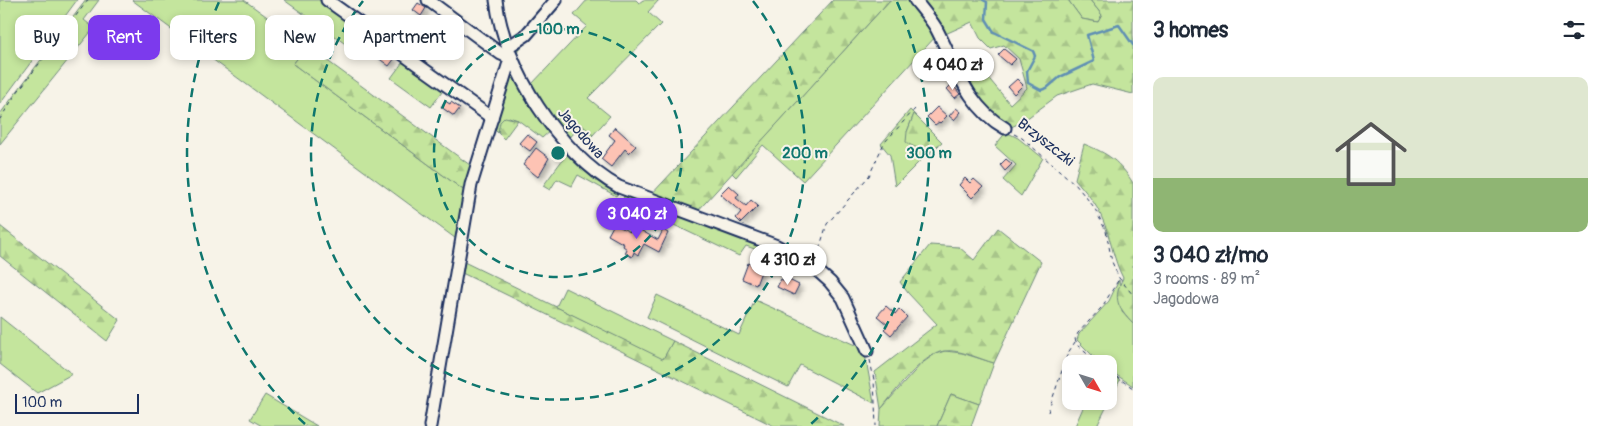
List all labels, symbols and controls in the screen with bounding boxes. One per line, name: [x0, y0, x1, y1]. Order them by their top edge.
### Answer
chip: Buy: [15, 15, 78, 60]
chip: Rent: [88, 15, 160, 60]
chip: Filters: [170, 15, 255, 60]
chip: New: [265, 15, 334, 60]
chip: Apartment: [344, 15, 464, 60]
icon: filters: [1560, 16, 1588, 44]
text: 3 homes: [1153, 17, 1228, 44]
text: 100 m: [537, 20, 579, 39]
pin: 4 040 zł: [901, 48, 1005, 91]
text: 4 040 zł: [923, 55, 983, 75]
street label: Jagodowa: [553, 104, 608, 163]
icon: home: [1326, 109, 1416, 199]
street label: Brzyszczki: [1013, 114, 1078, 171]
centre of rings: [549, 144, 567, 162]
text: 200 m: [782, 144, 828, 163]
text: 300 m: [906, 144, 952, 163]
pin: 3 040 zł: [585, 198, 689, 240]
text: 3 040 zł: [607, 204, 667, 224]
text: 3 040 zł/mo: [1153, 242, 1268, 269]
pin: 4 310 zł: [736, 244, 840, 286]
text: 4 310 zł: [761, 250, 815, 270]
text: 3 rooms · 89 m²: [1153, 269, 1260, 289]
text: Jagodowa: [1153, 289, 1219, 309]
north arrow: [1062, 355, 1118, 410]
map controls: [1062, 355, 1117, 410]
scale bar: [15, 391, 139, 414]
text: 100 m: [22, 394, 62, 411]

